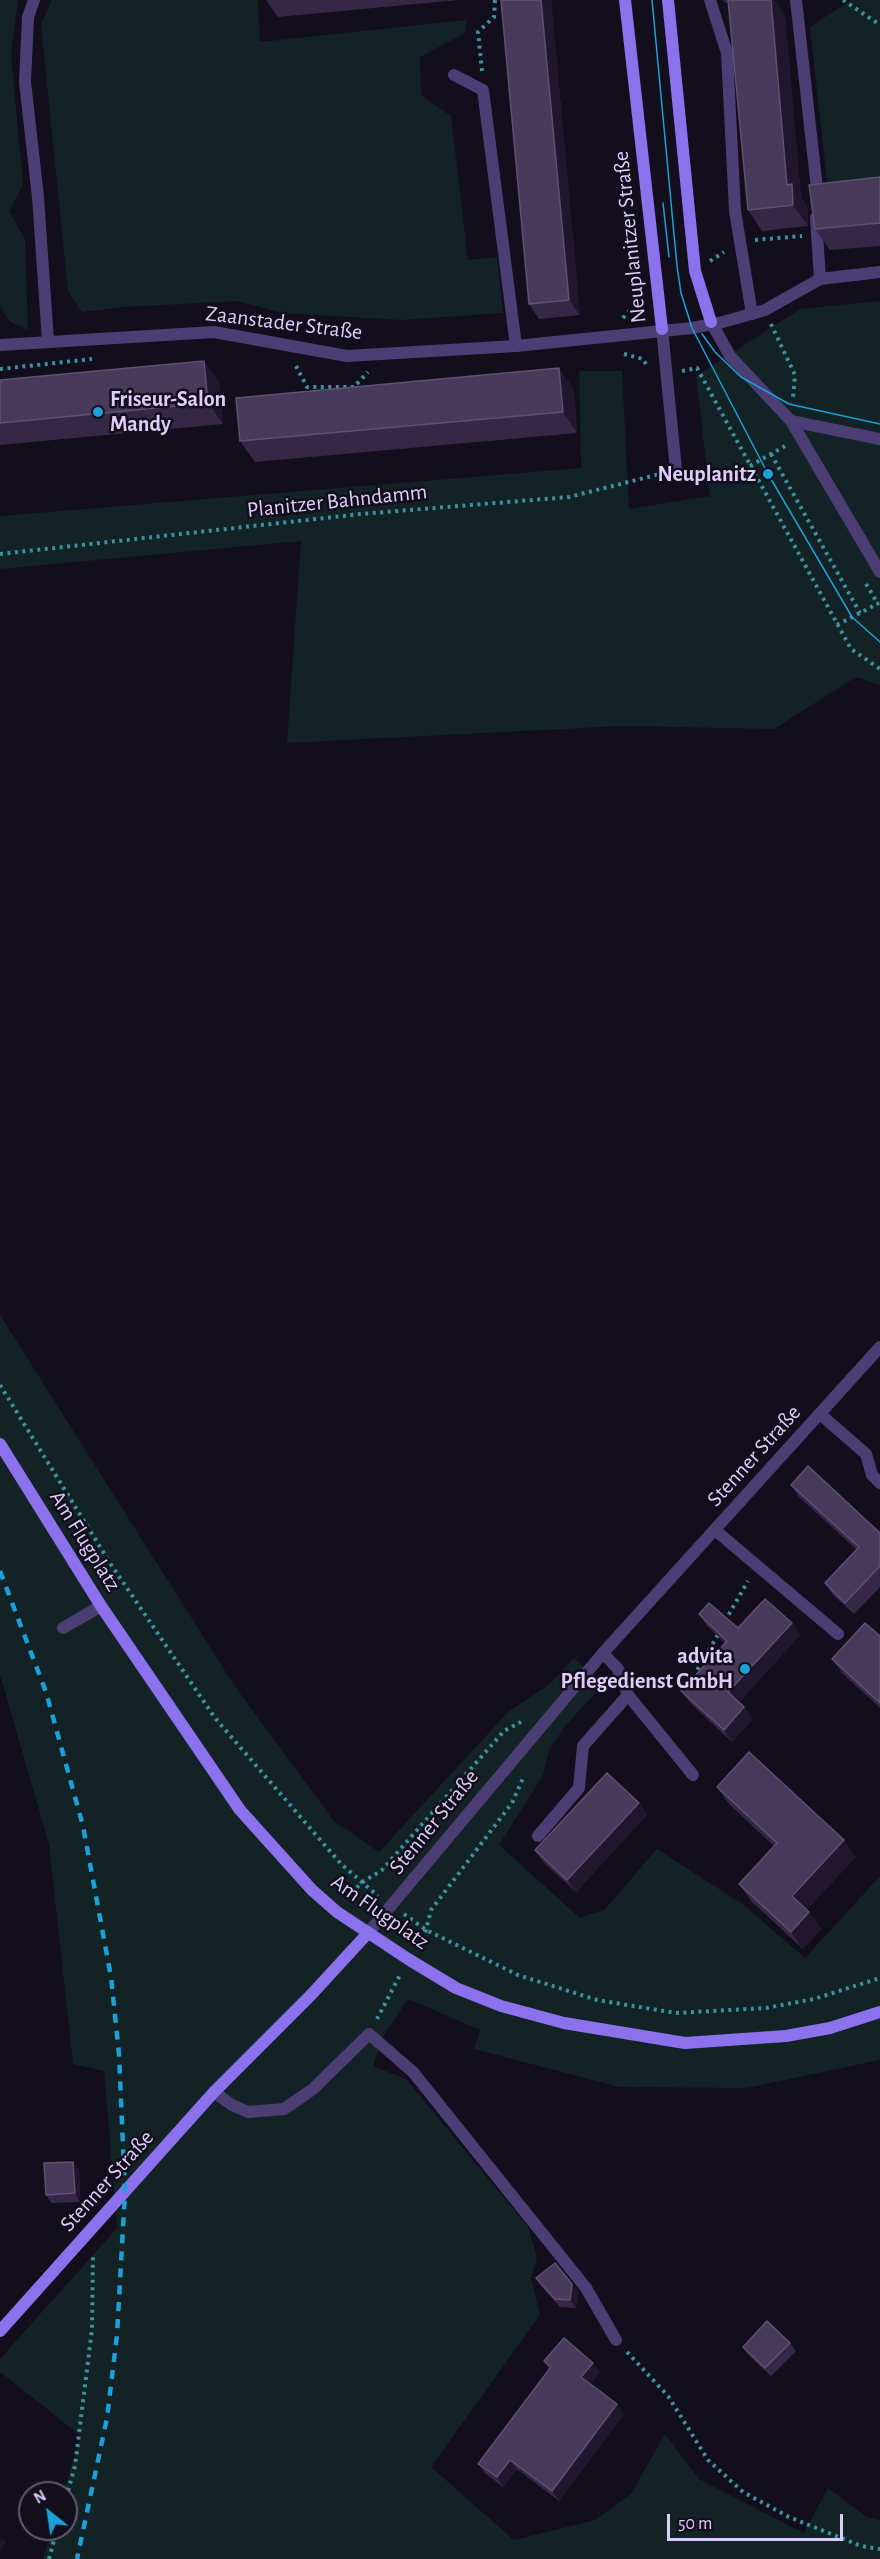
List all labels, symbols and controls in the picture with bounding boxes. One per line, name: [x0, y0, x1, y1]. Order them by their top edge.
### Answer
street label: Neuplanitzer Straße: [608, 150, 652, 324]
street label: Zaanstader Straße: [204, 300, 364, 346]
place label: Friseur-Salon Mandy: [110, 386, 226, 438]
marker: Friseur-Salon Mandy: [91, 405, 105, 419]
place label: Neuplanitz: [658, 461, 756, 487]
marker: Neuplanitz: [761, 467, 775, 481]
street label: Planitzer Bahndamm: [246, 478, 428, 524]
street label: Stenner Straße: [702, 1400, 806, 1512]
street label: Am Flugplatz: [44, 1486, 126, 1596]
place label: advita Pflegedienst GmbH: [561, 1643, 733, 1694]
marker: advita Pflegedienst GmbH: [738, 1662, 752, 1676]
street label: Stenner Straße: [384, 1764, 484, 1880]
street label: Am Flugplatz: [326, 1869, 434, 1955]
street label: Stenner Straße: [55, 2125, 159, 2237]
north arrow: [18, 2481, 78, 2541]
text: N: [31, 2487, 49, 2507]
scale bar: [670, 2502, 846, 2540]
text: 50 m: [678, 2515, 712, 2533]

